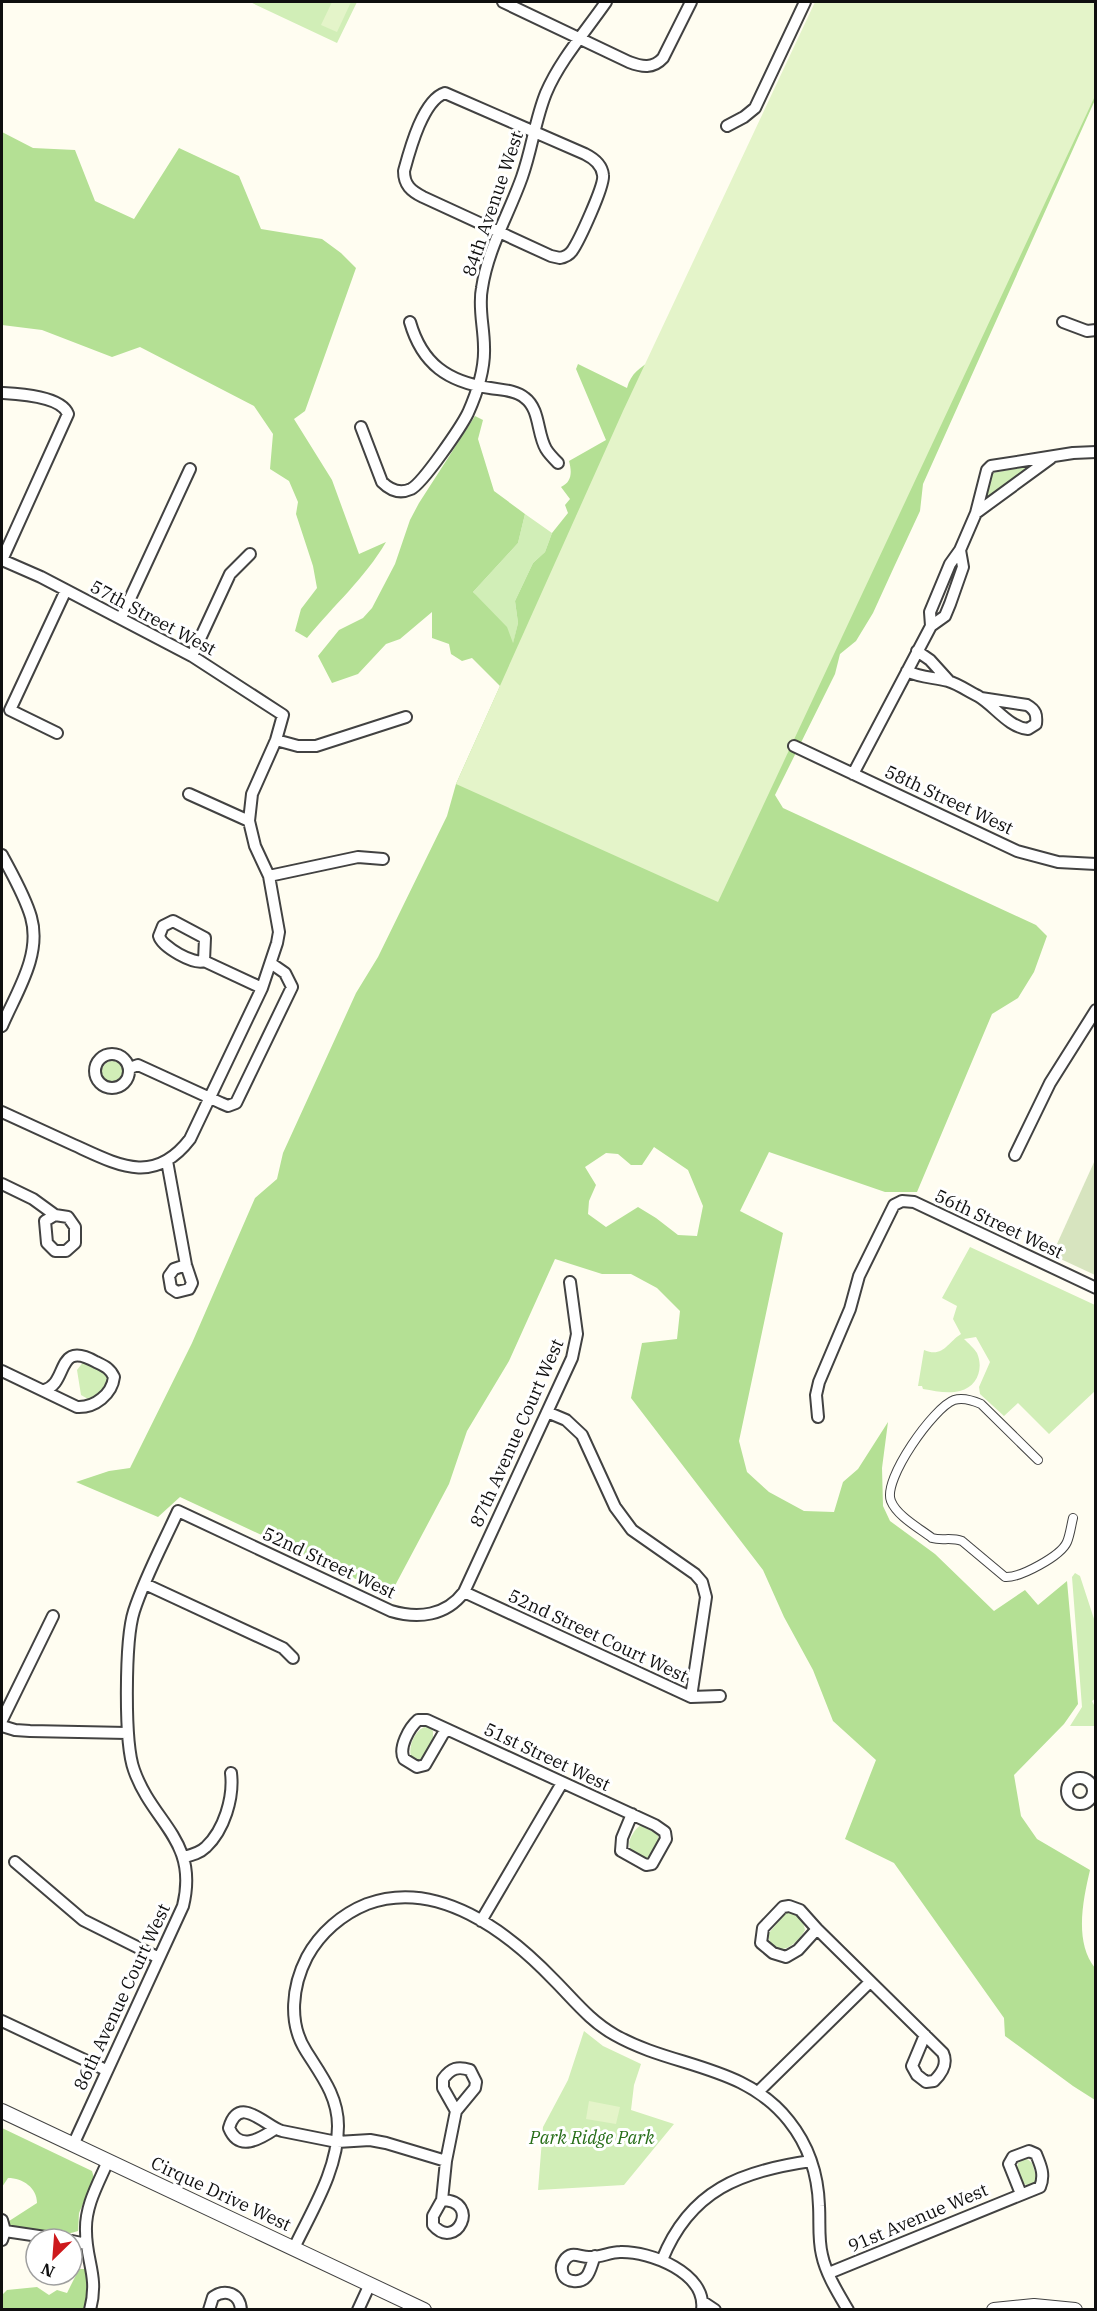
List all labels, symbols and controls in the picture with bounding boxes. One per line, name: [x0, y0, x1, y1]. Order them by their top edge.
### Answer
street label: 84th Avenue West: [457, 128, 528, 279]
street label: 57th Street West: [86, 575, 220, 660]
street label: 58th Street West: [881, 760, 1017, 839]
street label: 56th Street West: [931, 1184, 1067, 1263]
street label: 87th Avenue Court West: [465, 1335, 568, 1530]
street label: 52nd Street West: [259, 1522, 399, 1603]
street label: 52nd Street Court West: [505, 1584, 692, 1687]
street label: 51st Street West: [480, 1717, 614, 1796]
street label: 86th Avenue Court West: [68, 1900, 175, 2094]
park label: Park Ridge Park: [528, 2126, 655, 2149]
street label: Cirque Drive West: [148, 2151, 295, 2236]
street label: 91st Avenue West: [844, 2178, 991, 2257]
north arrow: [24, 2227, 84, 2287]
text: N: [38, 2259, 58, 2282]

